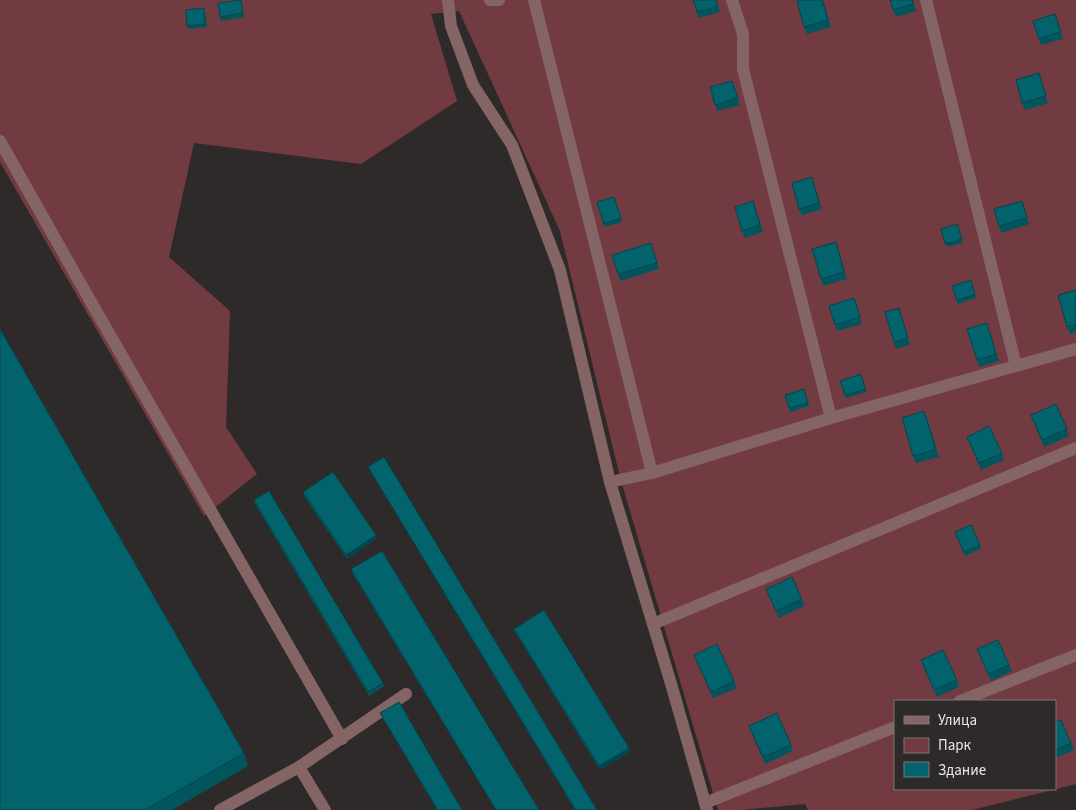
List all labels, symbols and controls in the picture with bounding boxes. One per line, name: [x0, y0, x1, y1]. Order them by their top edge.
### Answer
legend: [894, 700, 1056, 790]
text: Улица: [938, 710, 977, 731]
text: Парк: [938, 735, 972, 756]
text: Здание: [938, 760, 986, 781]

